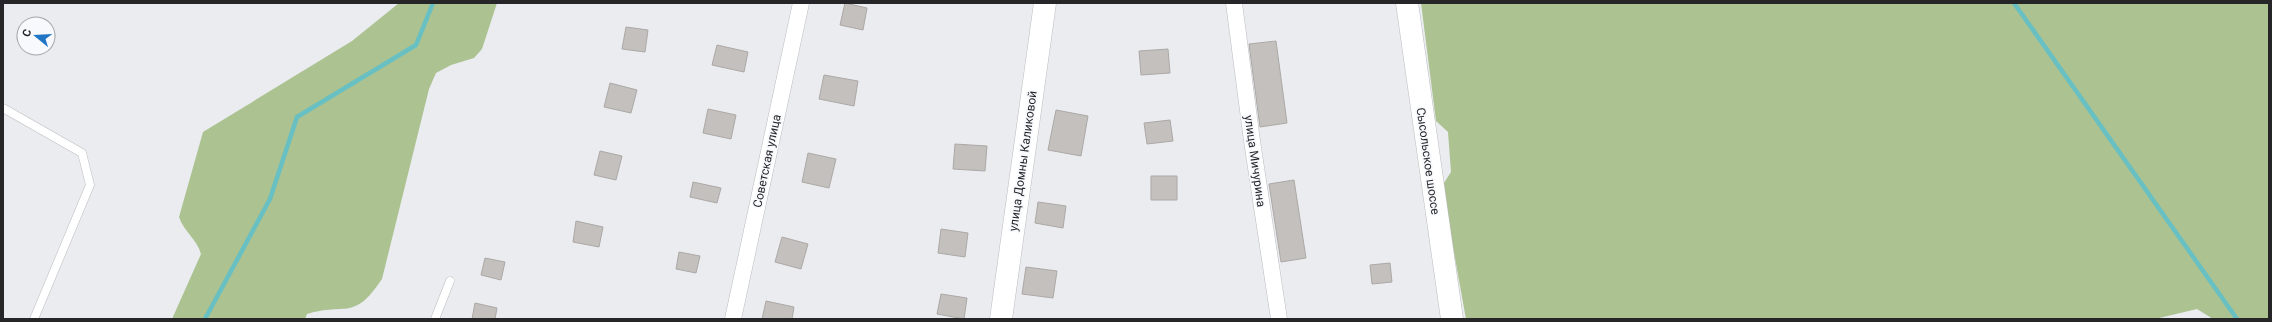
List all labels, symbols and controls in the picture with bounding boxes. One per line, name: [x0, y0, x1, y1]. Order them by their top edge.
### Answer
north arrow: [16, 16, 56, 56]
text: С: [20, 28, 34, 38]
street label: улица Домны Каликовой: [1006, 90, 1040, 232]
street label: Сысольское шоссе: [1414, 107, 1442, 215]
street label: Советская улица: [750, 113, 784, 209]
street label: улица Мичурина: [1242, 114, 1268, 208]

